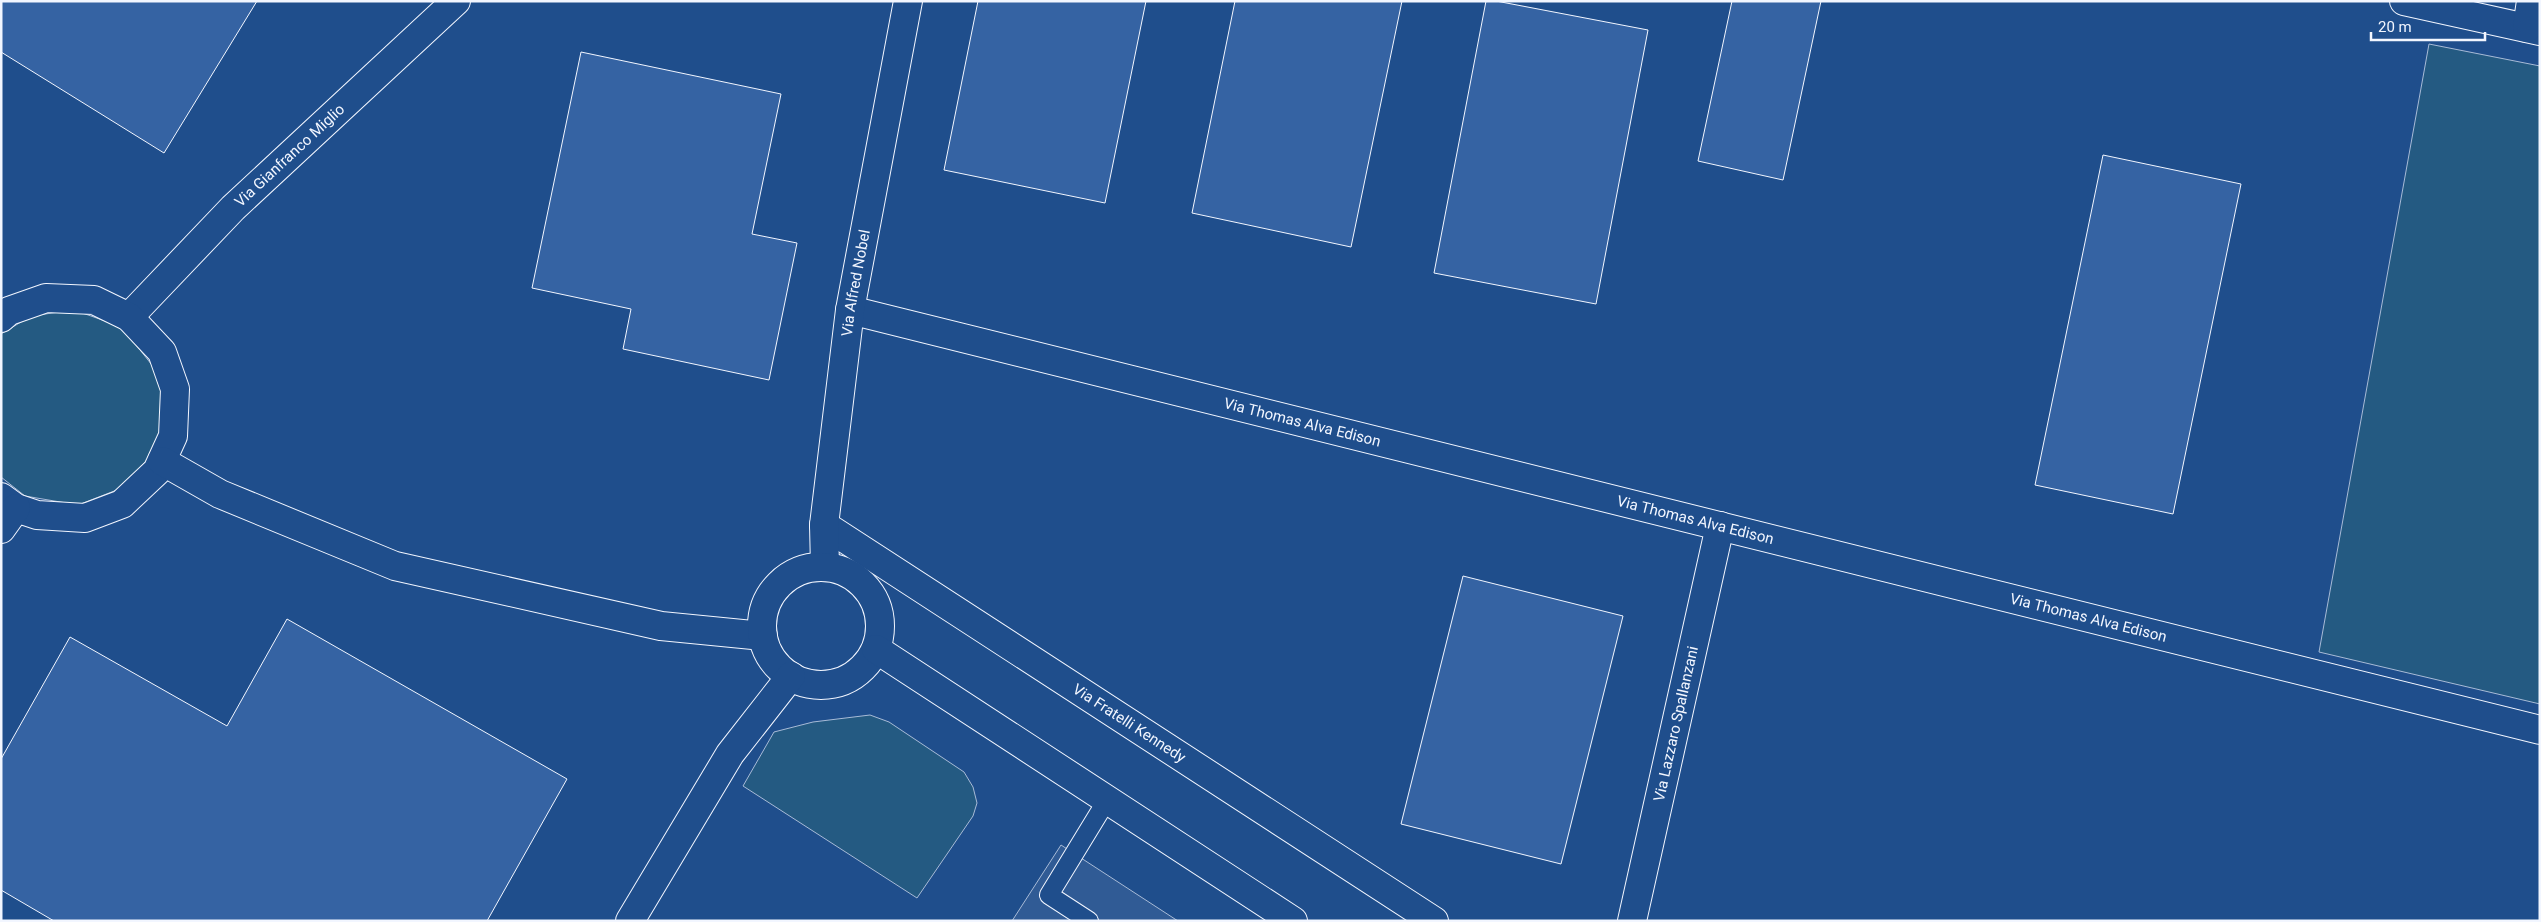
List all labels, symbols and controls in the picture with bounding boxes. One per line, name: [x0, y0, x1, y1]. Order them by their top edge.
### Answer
scale bar: [2371, 10, 2485, 42]
text: 20 m: [2378, 18, 2412, 36]
street label: Via Gianfranco Miglio: [231, 100, 348, 211]
street label: Via Alfred Nobel: [838, 228, 874, 338]
street label: Via Thomas Alva Edison: [1222, 394, 1383, 451]
street label: Via Thomas Alva Edison: [1615, 492, 1776, 548]
street label: Via Thomas Alva Edison: [2008, 590, 2169, 646]
street label: Via Lazzaro Spallanzani: [1650, 644, 1702, 803]
street label: Via Fratelli Kennedy: [1069, 680, 1189, 766]

